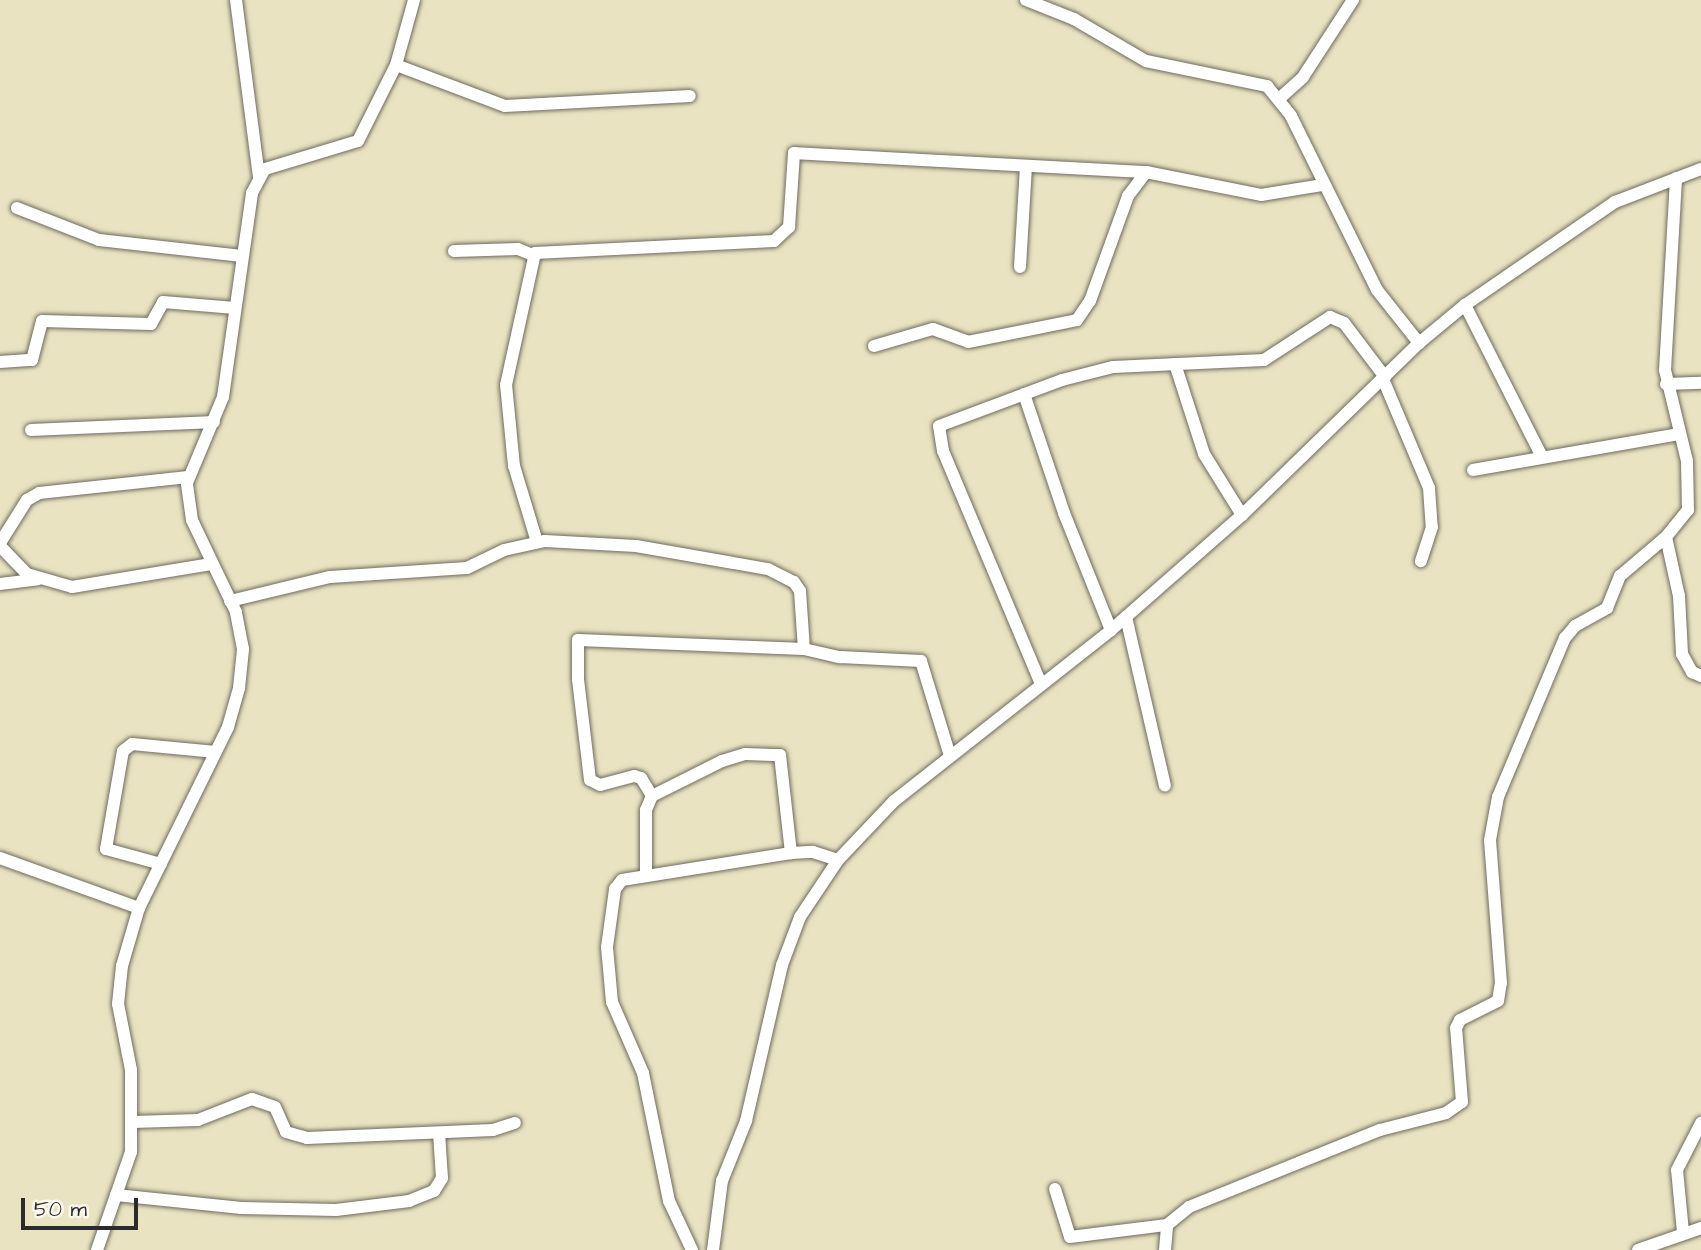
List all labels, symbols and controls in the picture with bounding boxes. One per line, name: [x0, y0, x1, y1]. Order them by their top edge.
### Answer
scale bar: [24, 1184, 142, 1228]
text: 50 m: [34, 1195, 87, 1224]

